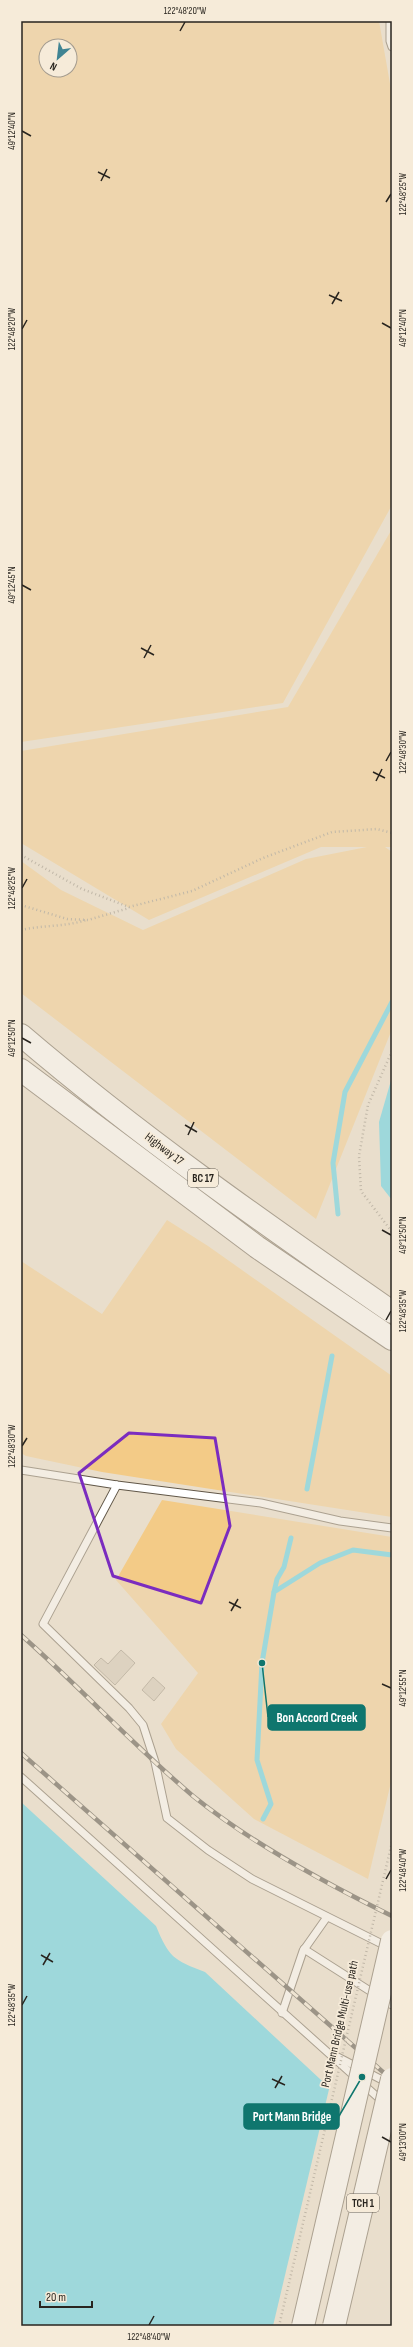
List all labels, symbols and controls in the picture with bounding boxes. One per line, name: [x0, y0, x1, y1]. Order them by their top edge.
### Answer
text: 122°48'20"W: [164, 5, 207, 17]
north arrow: [38, 38, 78, 78]
text: N: [48, 59, 59, 74]
text: 49°12'40"N: [6, 112, 18, 150]
text: 122°48'25"W: [397, 172, 409, 215]
text: 122°48'20"W: [6, 307, 18, 350]
text: 49°12'40"N: [397, 309, 409, 347]
text: 49°12'45"N: [6, 566, 18, 604]
text: 122°48'30"W: [397, 730, 409, 773]
text: 122°48'25"W: [6, 866, 18, 909]
text: 49°12'50"N: [6, 1019, 18, 1057]
street label: Highway 17: [142, 1130, 187, 1169]
road number: BC 17: [188, 1169, 218, 1187]
text: 49°12'50"N: [397, 1216, 409, 1254]
text: 122°48'35"W: [397, 1289, 409, 1332]
text: 122°48'30"W: [6, 1424, 18, 1467]
text: 49°12'55"N: [397, 1670, 409, 1706]
callout: Bon Accord Creek: [268, 1705, 365, 1730]
text: Bon Accord Creek: [276, 1710, 358, 1726]
text: 122°48'40"W: [397, 1848, 409, 1891]
street label: Port Mann Bridge Multi-use path: [318, 1959, 362, 2089]
text: 122°48'35"W: [6, 1983, 18, 2026]
callout: Port Mann Bridge: [244, 2104, 339, 2129]
text: Port Mann Bridge: [253, 2109, 332, 2125]
text: 49°13'00"N: [397, 2123, 409, 2161]
road number: TCH 1: [347, 2194, 379, 2212]
scale bar: [40, 2283, 92, 2309]
text: 20 m: [46, 2290, 66, 2305]
text: 122°48'40"W: [128, 2331, 171, 2343]

